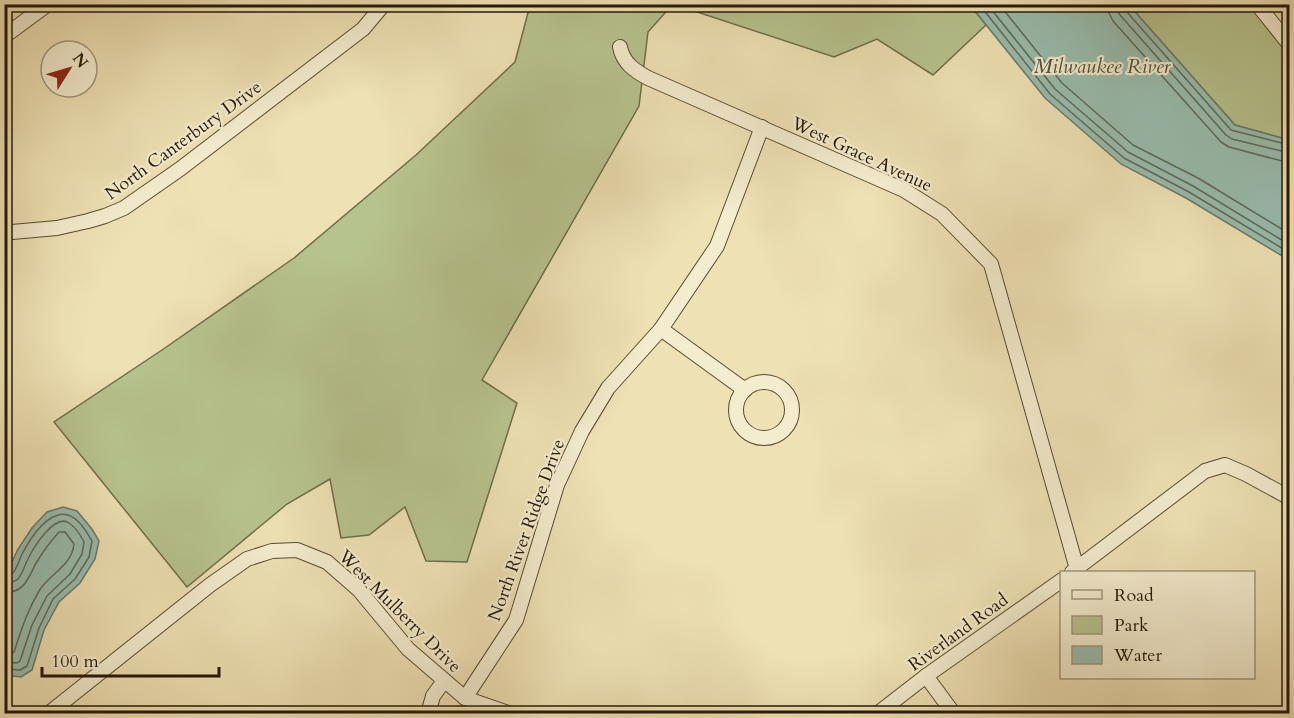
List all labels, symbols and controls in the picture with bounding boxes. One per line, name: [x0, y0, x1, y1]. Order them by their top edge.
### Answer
north arrow: [39, 39, 99, 99]
text: N: [67, 48, 93, 73]
water label: Milwaukee River: [1034, 53, 1172, 80]
street label: North Canterbury Drive: [100, 75, 267, 206]
street label: West Grace Avenue: [786, 110, 936, 198]
street label: North River Ridge Drive: [482, 436, 571, 625]
street label: West Mulberry Drive: [332, 544, 467, 678]
legend: [1060, 571, 1255, 679]
text: Road: [1114, 583, 1154, 608]
street label: Riverland Road: [903, 587, 1014, 677]
text: Park: [1114, 613, 1149, 638]
scale bar: [42, 640, 219, 678]
text: Water: [1113, 643, 1163, 668]
text: 100 m: [51, 649, 99, 674]

